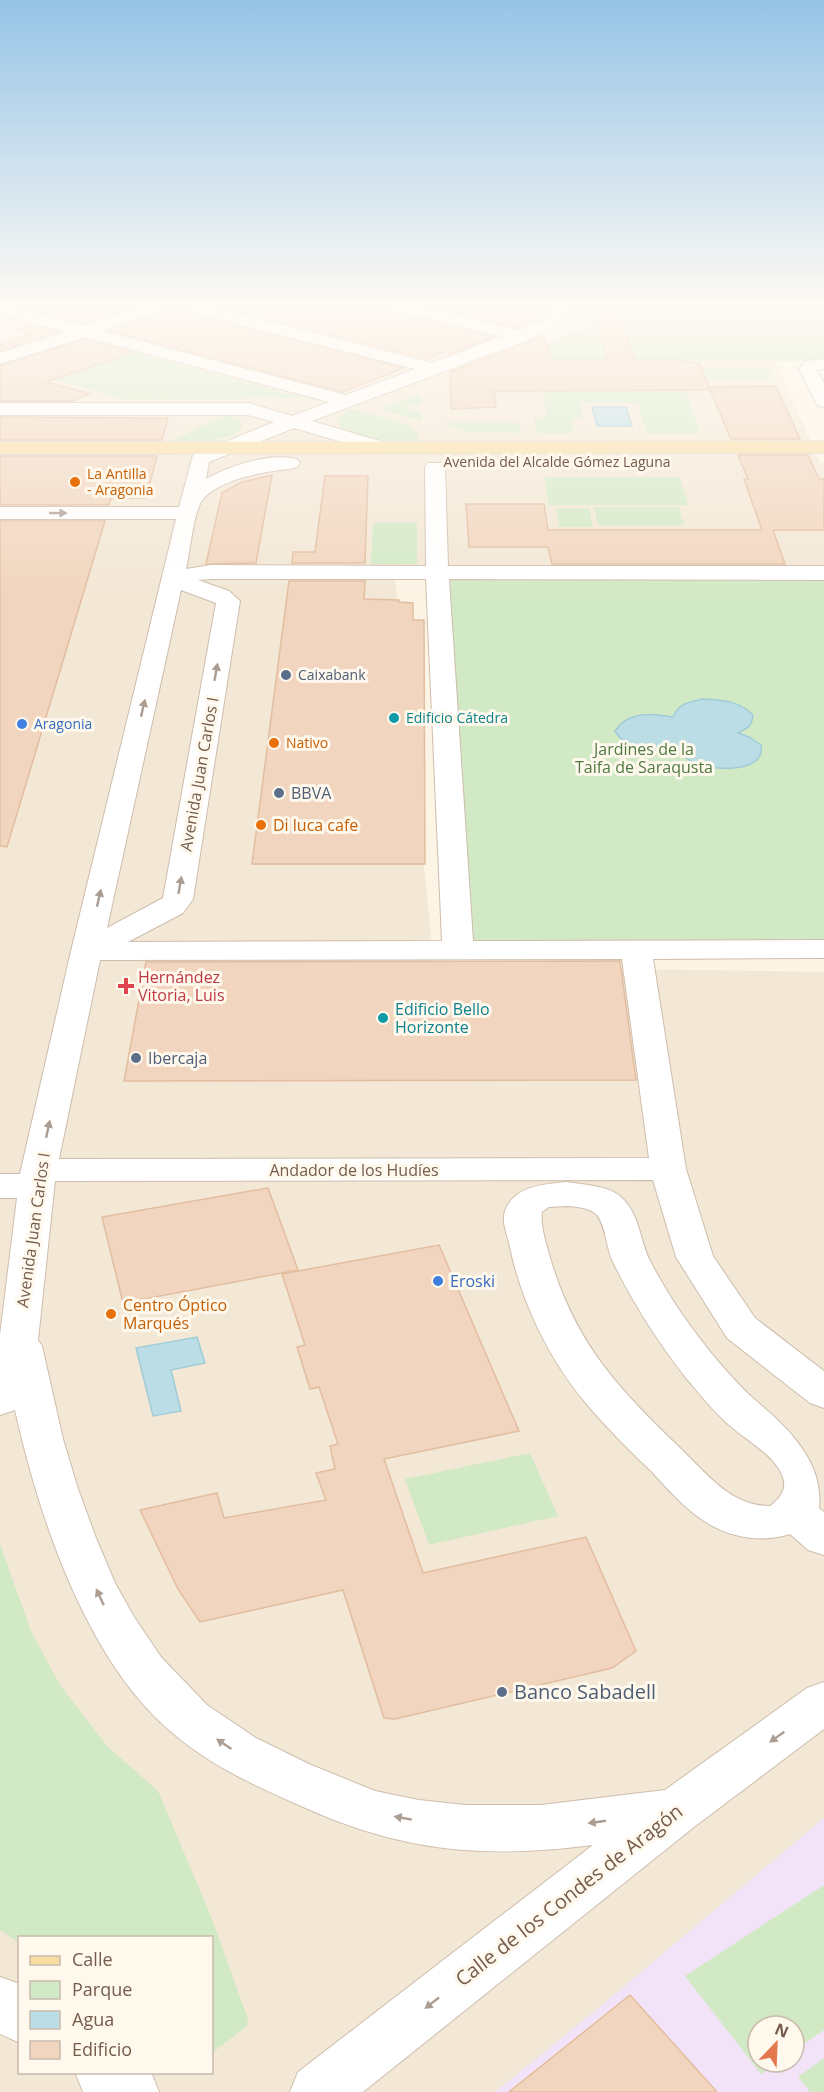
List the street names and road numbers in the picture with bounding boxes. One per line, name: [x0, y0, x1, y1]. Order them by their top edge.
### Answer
street label: Avenida del Alcalde Gómez Laguna: [443, 452, 671, 471]
street label: Avenida Juan Carlos I: [175, 695, 223, 853]
street label: Avenida Juan Carlos I: [11, 1151, 55, 1309]
street label: Andador de los Hudíes: [269, 1159, 439, 1181]
street label: Calle de los Condes de Aragón: [449, 1797, 688, 1992]

